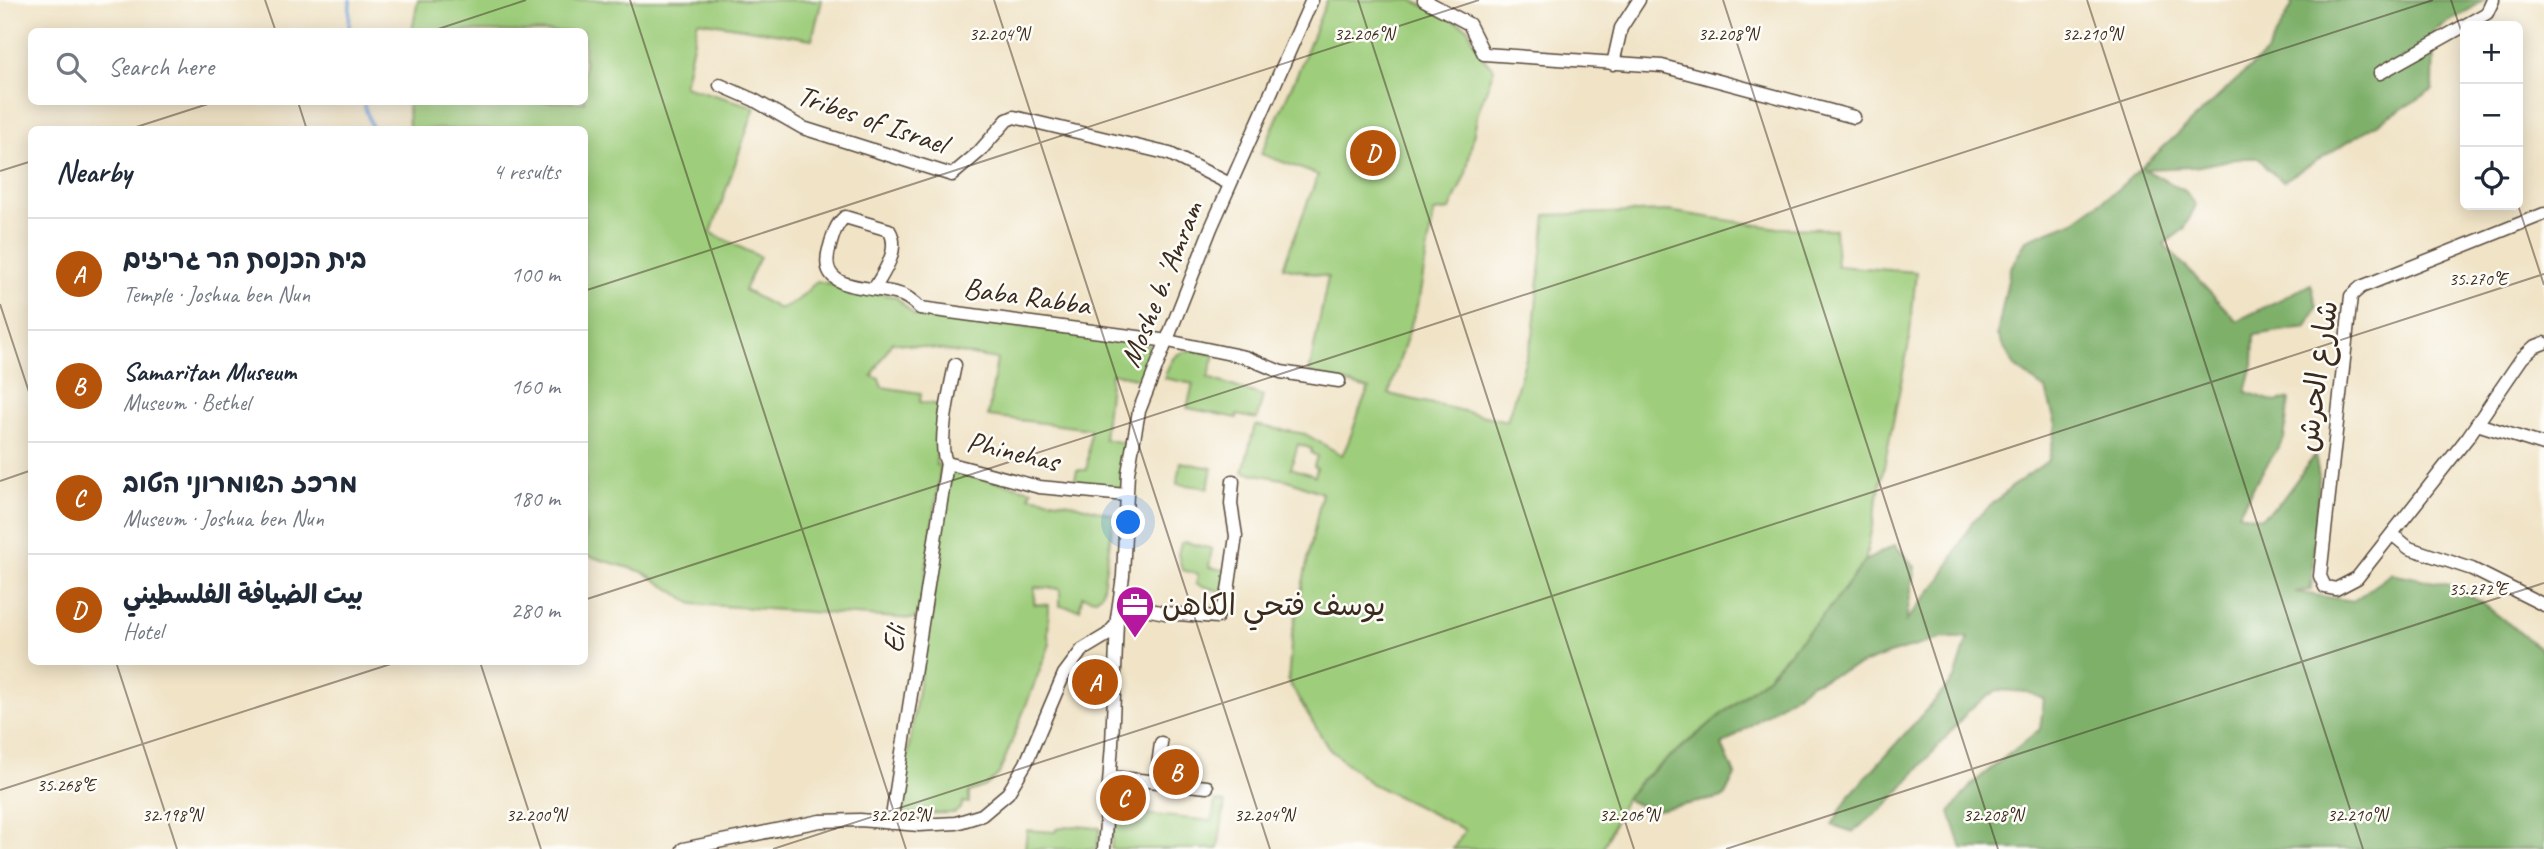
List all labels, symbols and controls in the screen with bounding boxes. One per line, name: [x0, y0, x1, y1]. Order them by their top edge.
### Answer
map controls: [2460, 21, 2523, 210]
button: +: [2460, 21, 2523, 84]
text: 32.204°N: [969, 23, 1032, 45]
text: 32.206°N: [1334, 23, 1397, 45]
text: 32.208°N: [1698, 23, 1761, 45]
text: 32.210°N: [2062, 23, 2125, 45]
search box: [28, 28, 588, 105]
icon: search: [52, 48, 90, 86]
text: Search here: [108, 50, 214, 83]
street label: Tribes of Israel: [792, 76, 956, 164]
button: −: [2460, 84, 2523, 147]
pin: D: [1350, 127, 1396, 179]
button: locate: [2460, 147, 2523, 210]
text: Nearby: [56, 153, 132, 191]
text: 4 results: [493, 157, 560, 186]
street label: Moshe b. 'Amram: [1111, 194, 1212, 372]
text: בית הכנסת הר גריזים: [123, 243, 367, 276]
text: A: [73, 260, 85, 289]
text: 100 m: [511, 260, 560, 289]
street label: Baba Rabba: [961, 268, 1095, 324]
text: 35.270°E: [2449, 268, 2510, 290]
text: Temple · Joshua ben Nun: [123, 280, 310, 309]
street label: شارع الحرش: [2288, 298, 2348, 454]
text: Samaritan Museum: [123, 355, 296, 388]
text: B: [73, 372, 85, 401]
text: 160 m: [511, 372, 560, 401]
text: Museum · Bethel: [123, 388, 250, 417]
street label: Phinehas: [963, 422, 1065, 481]
text: מרכז השומרוני הטוב: [123, 467, 358, 500]
text: C: [74, 484, 84, 513]
text: 180 m: [511, 484, 560, 513]
text: Museum · Joshua ben Nun: [123, 504, 324, 533]
your location: [1111, 505, 1145, 539]
text: بيت الضيافة الفلسطيني: [123, 578, 363, 611]
text: 35.272°E: [2449, 578, 2510, 600]
office icon: يوسف فتحي الكاهن: [1114, 584, 1156, 639]
place label: يوسف فتحي الكاهن: [1162, 586, 1385, 631]
text: D: [72, 596, 86, 625]
text: 280 m: [511, 596, 560, 625]
text: Hotel: [123, 617, 163, 646]
street label: Eli: [873, 620, 915, 655]
pin: A: [1072, 656, 1118, 708]
pin: B: [1153, 746, 1199, 798]
pin: C: [1100, 772, 1146, 824]
text: 35.268°E: [37, 774, 98, 796]
text: 32.198°N: [142, 804, 205, 826]
text: 32.200°N: [506, 804, 569, 826]
text: 32.202°N: [870, 804, 933, 826]
text: 32.204°N: [1234, 804, 1297, 826]
text: 32.206°N: [1599, 804, 1662, 826]
text: 32.208°N: [1963, 804, 2026, 826]
text: 32.210°N: [2327, 804, 2390, 826]

